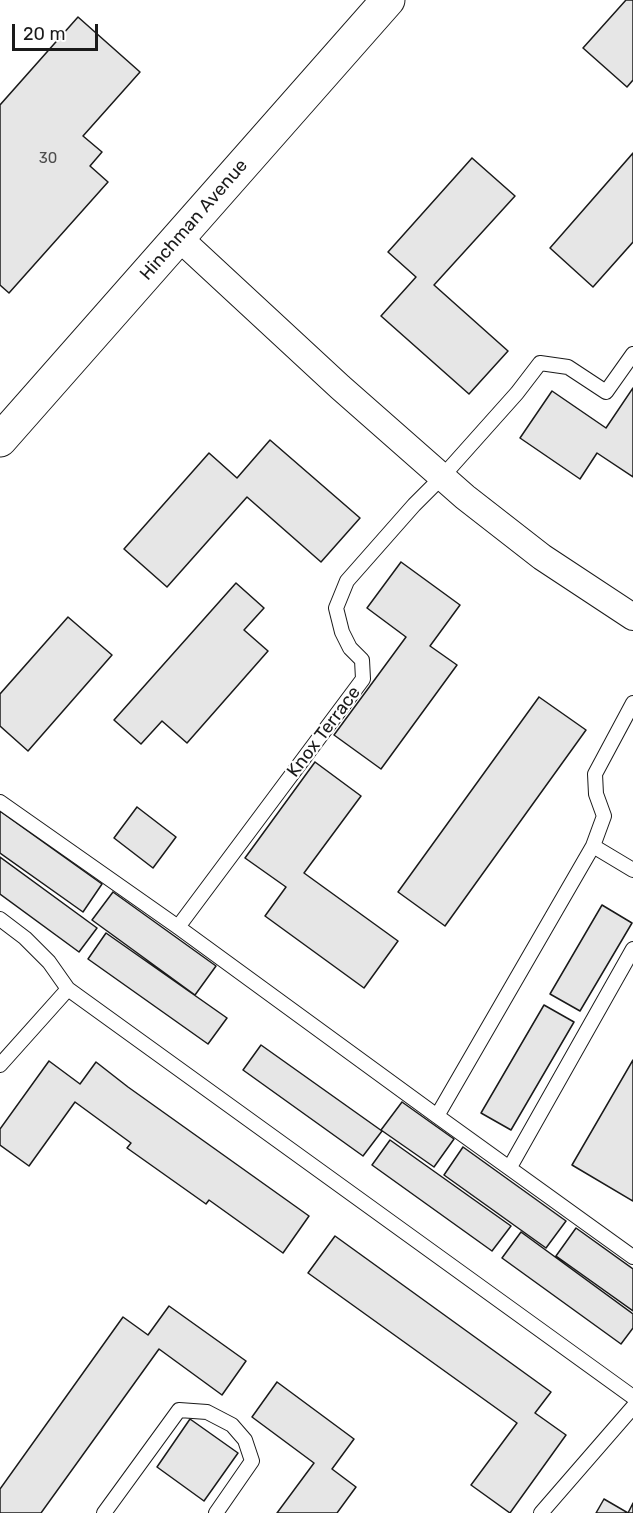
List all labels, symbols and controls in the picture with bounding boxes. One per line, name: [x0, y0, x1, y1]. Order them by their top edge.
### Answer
scale bar: [15, 12, 100, 50]
text: 20 m: [23, 23, 65, 45]
house number: 30: [39, 150, 57, 168]
street label: Hinchman Avenue: [136, 155, 252, 285]
street label: Knox Terrace: [283, 682, 365, 782]

